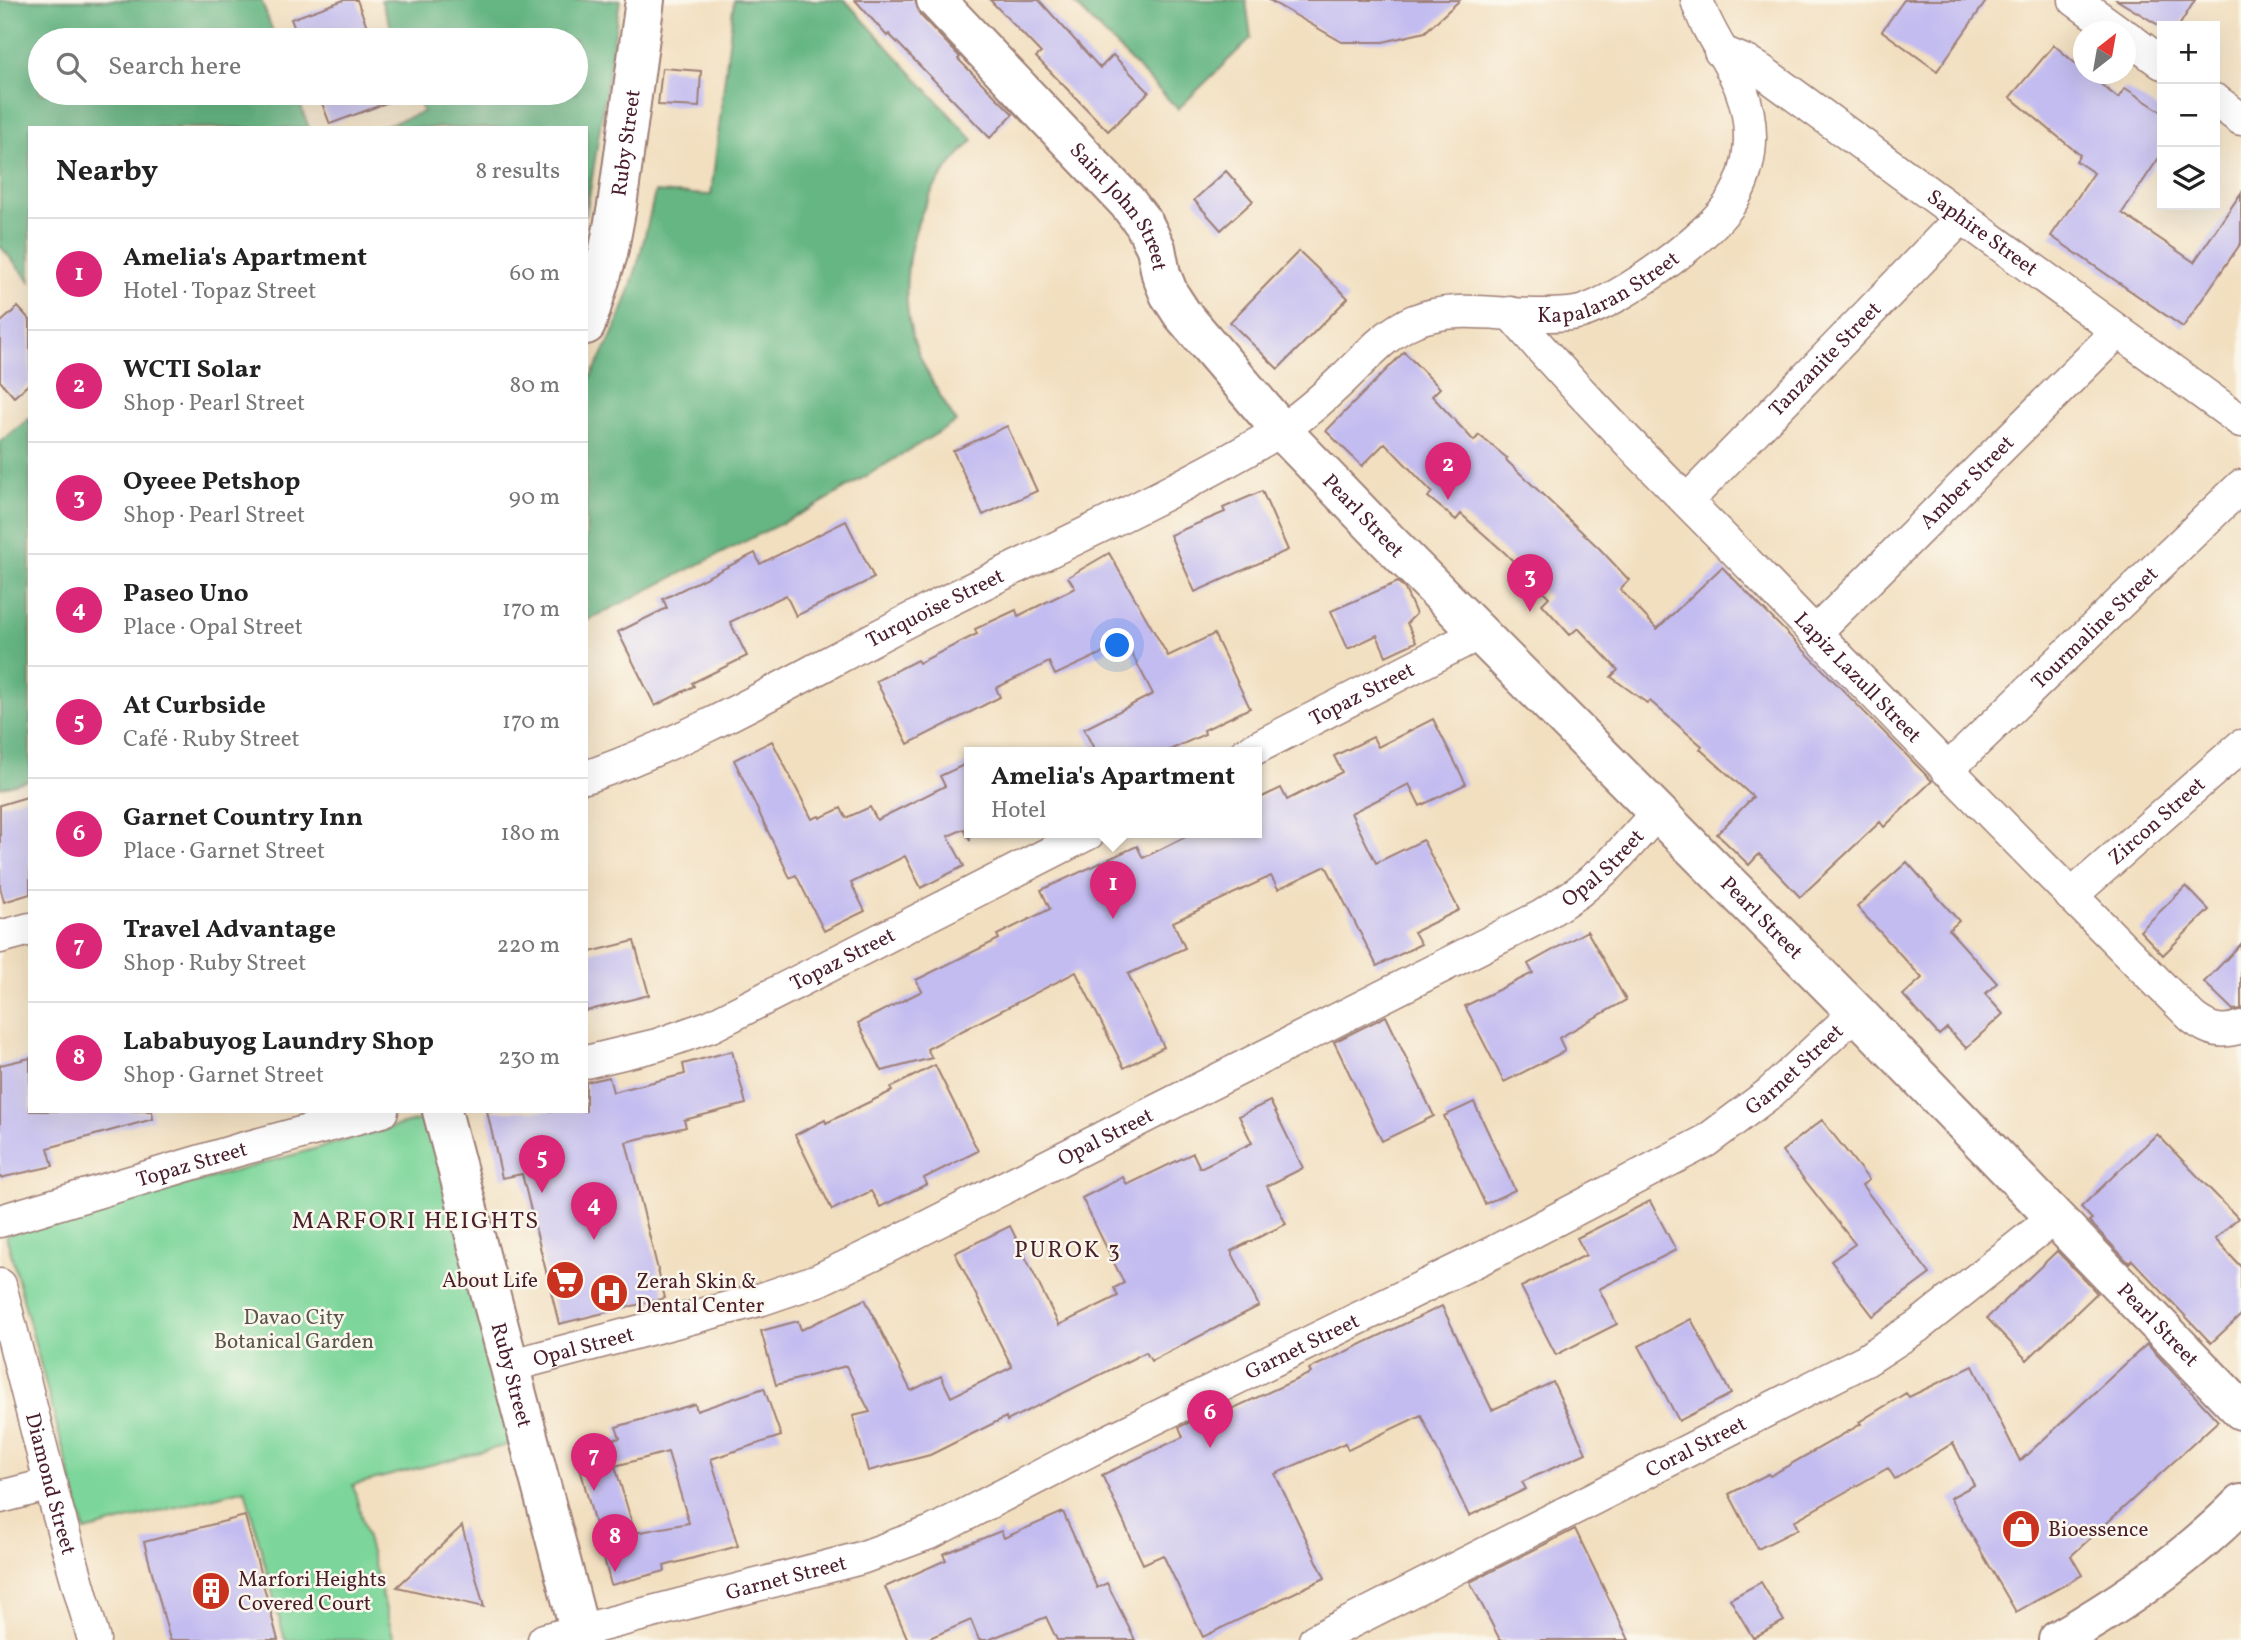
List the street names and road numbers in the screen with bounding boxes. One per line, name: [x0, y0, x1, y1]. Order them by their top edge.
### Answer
street label: Ruby Street: [605, 88, 649, 198]
street label: Saint John Street: [1062, 137, 1173, 273]
street label: Saphire Street: [1920, 183, 2043, 284]
street label: Kapalaran Street: [1537, 245, 1686, 331]
street label: Tanzanite Street: [1763, 296, 1889, 424]
street label: Amber Street: [1914, 429, 2021, 537]
street label: Pearl Street: [1315, 468, 1410, 565]
street label: Tourmaline Street: [2026, 560, 2165, 697]
street label: Turquoise Street: [861, 562, 1009, 656]
street label: Lapiz Lazull Street: [1787, 606, 1927, 750]
street label: Topaz Street: [1305, 656, 1420, 734]
street label: Zircon Street: [2103, 771, 2212, 873]
street label: Opal Street: [1556, 823, 1652, 915]
street label: Pearl Street: [1713, 871, 1809, 967]
street label: Topaz Street: [786, 921, 901, 999]
street label: Garnet Street: [1740, 1018, 1851, 1123]
street label: Opal Street: [1053, 1102, 1159, 1174]
street label: Topaz Street: [133, 1135, 251, 1196]
street label: Pearl Street: [2110, 1277, 2205, 1374]
street label: Garnet Street: [1241, 1307, 1365, 1388]
street label: Ruby Street: [483, 1320, 538, 1431]
street label: Opal Street: [530, 1320, 638, 1375]
street label: Diamond Street: [17, 1410, 82, 1558]
street label: Coral Street: [1641, 1410, 1752, 1486]
street label: Garnet Street: [723, 1549, 850, 1608]

